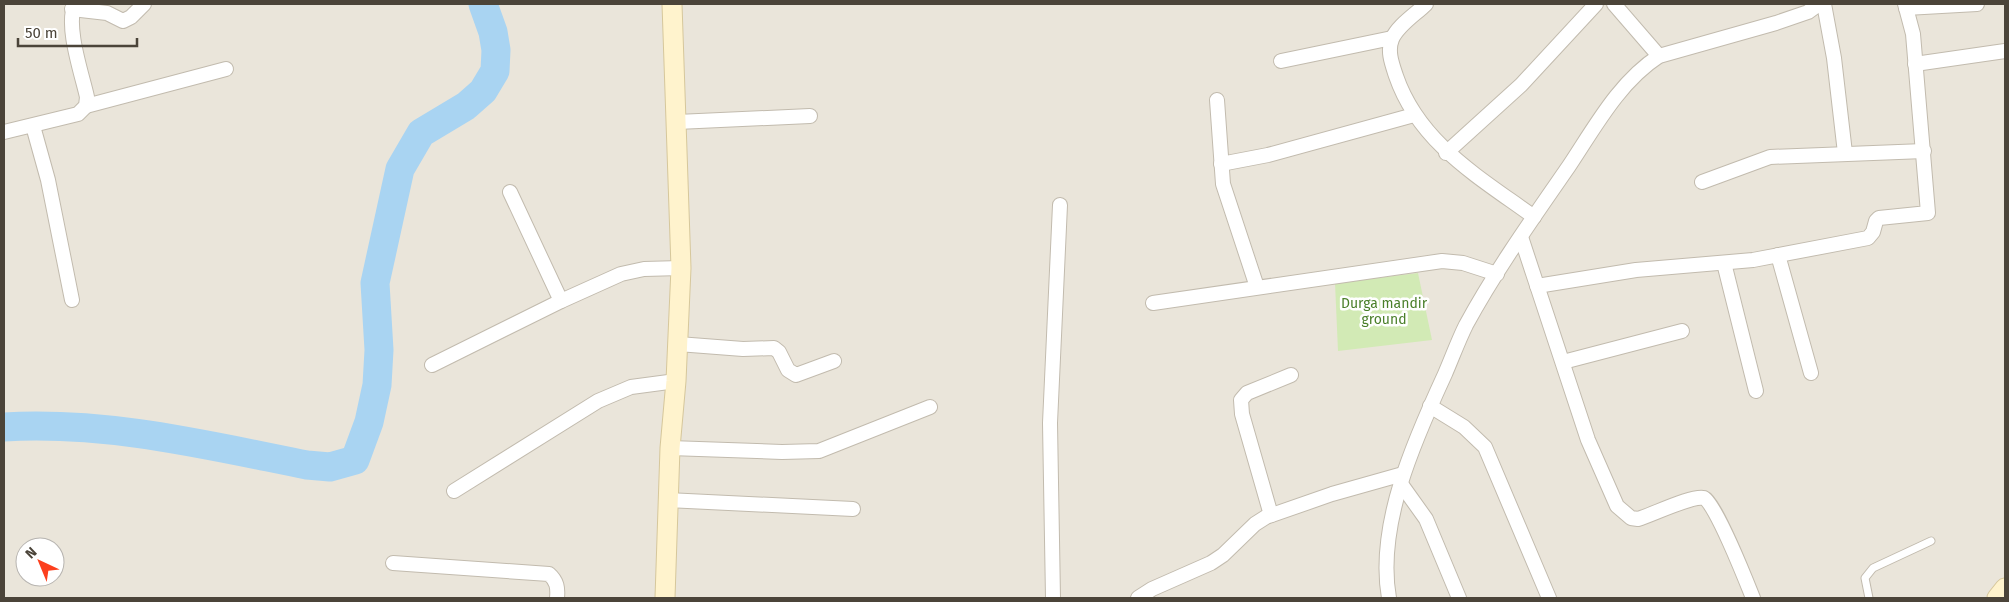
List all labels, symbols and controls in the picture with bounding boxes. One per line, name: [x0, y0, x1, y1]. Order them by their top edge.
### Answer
scale bar: [18, 15, 136, 47]
text: 50 m: [25, 24, 58, 42]
park label: Durga mandir ground: [1341, 295, 1428, 328]
north arrow: [15, 537, 65, 587]
text: N: [22, 544, 41, 562]

